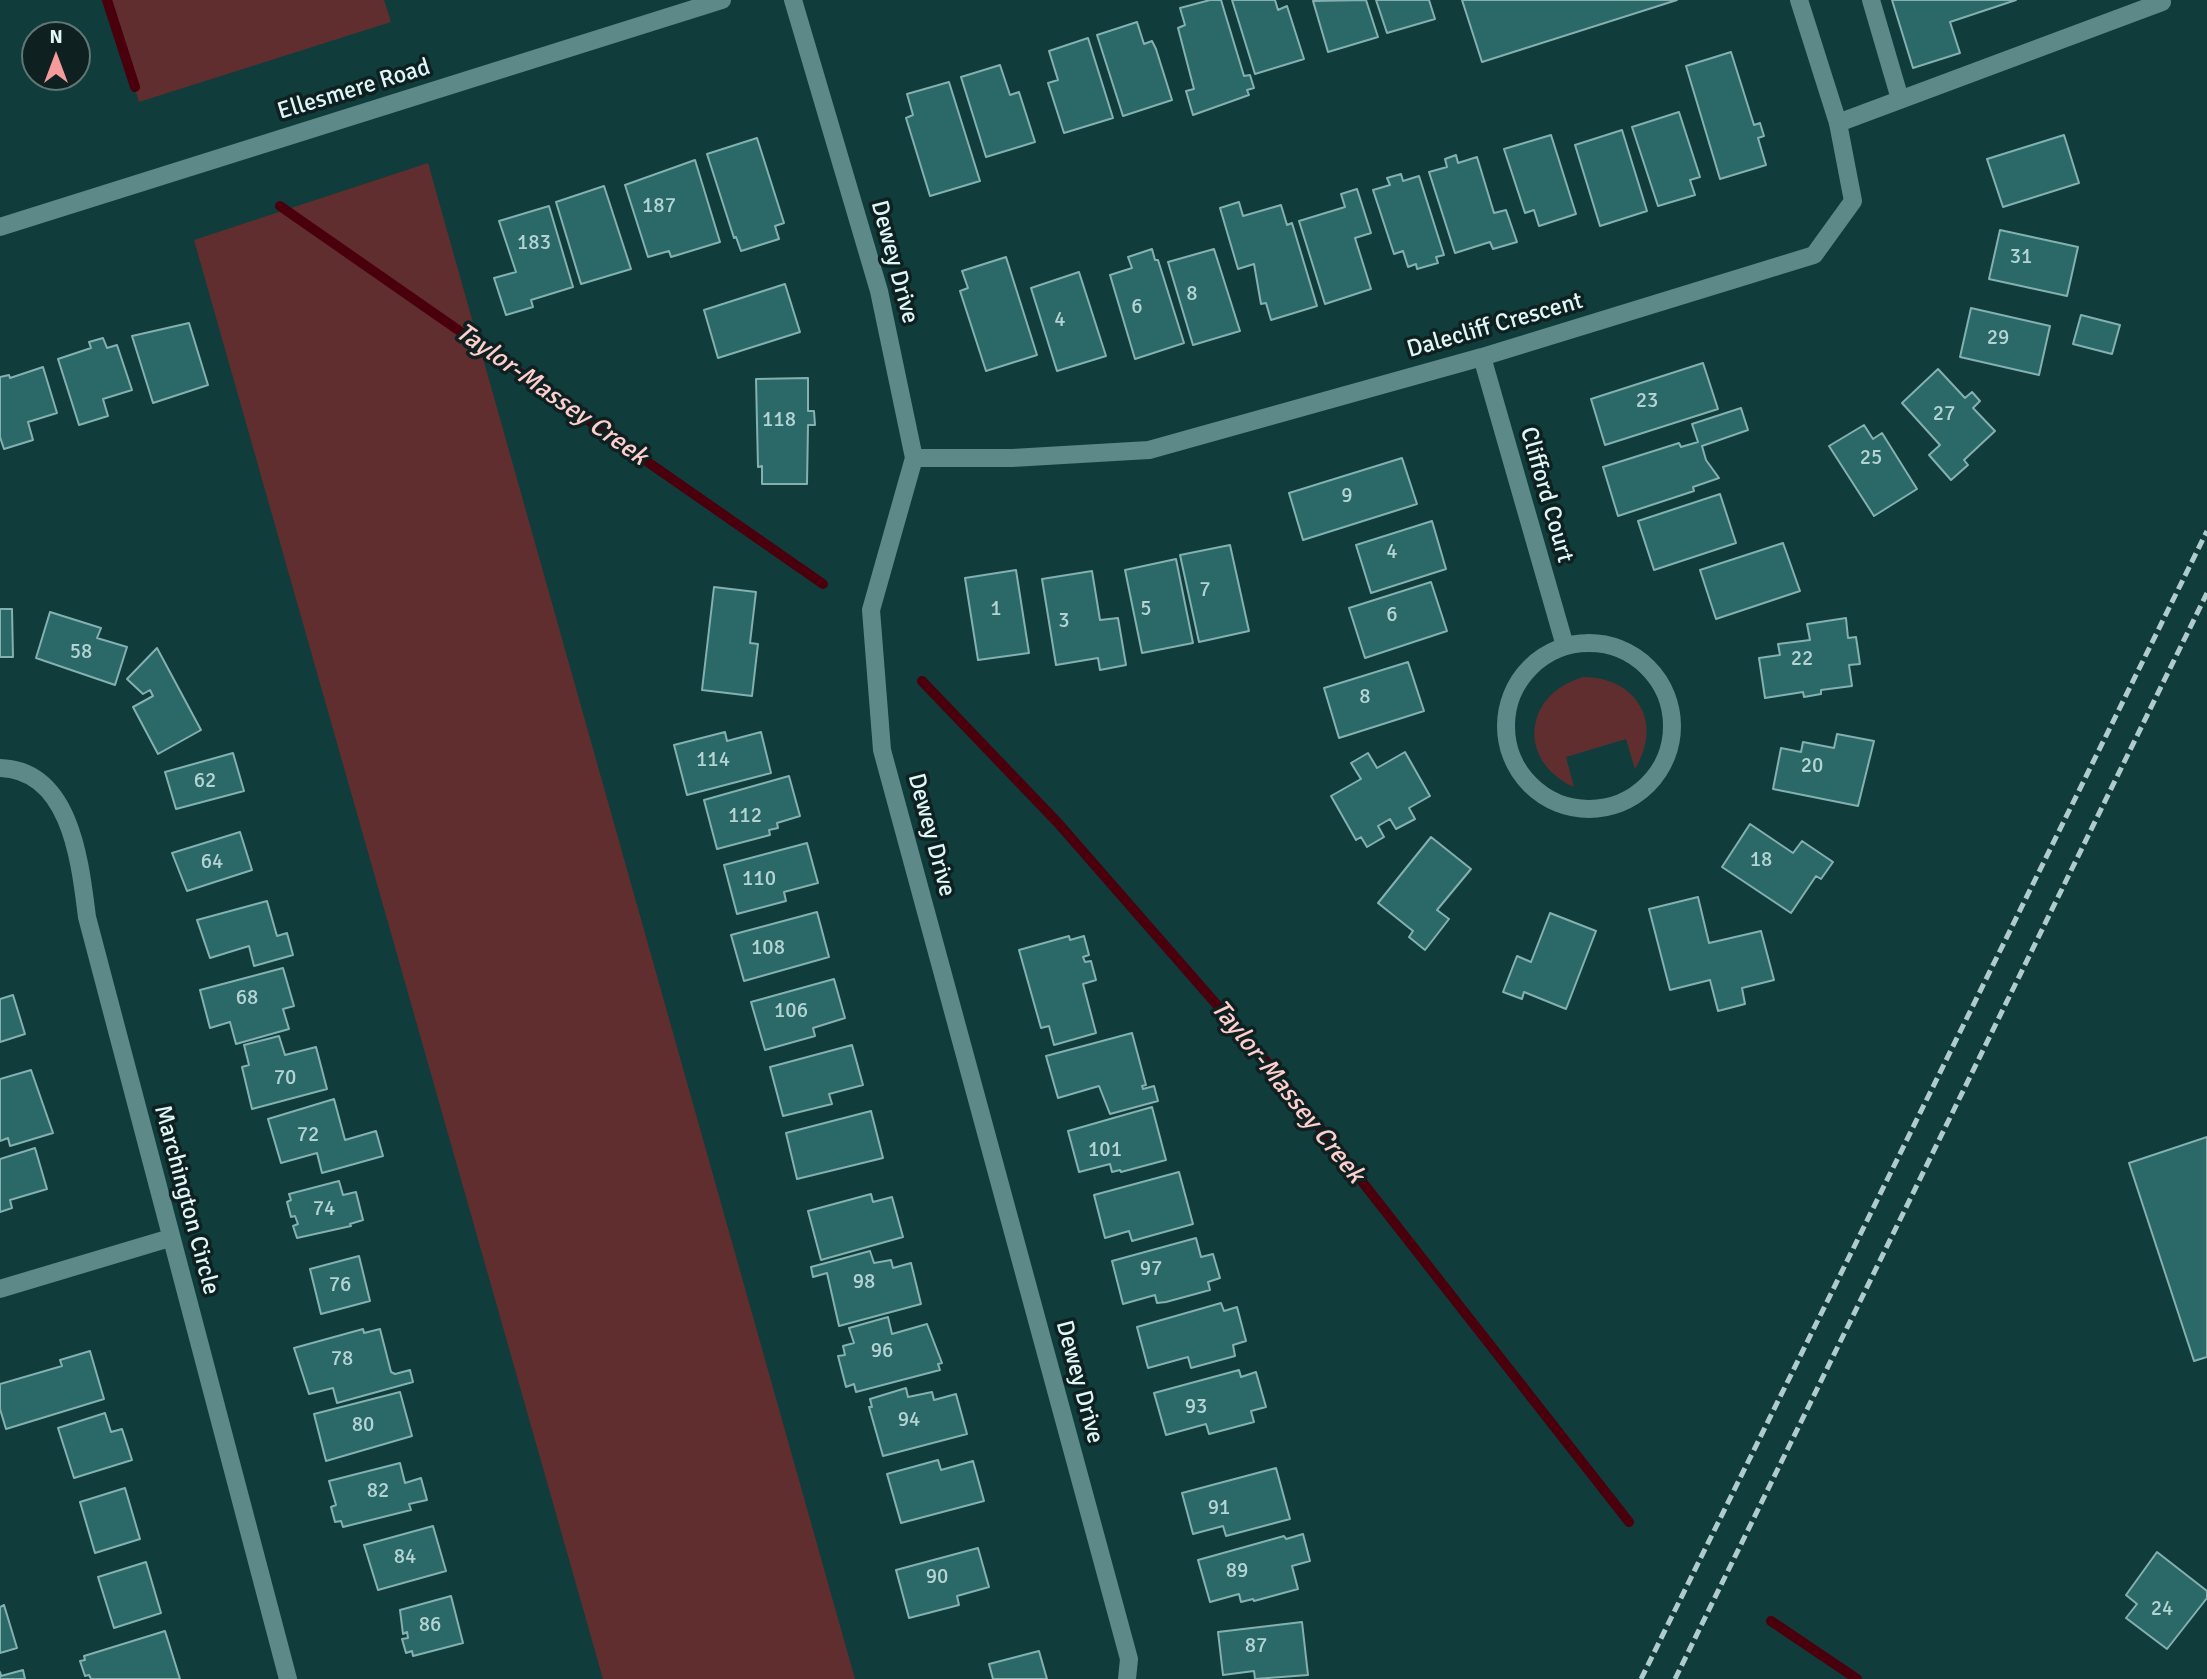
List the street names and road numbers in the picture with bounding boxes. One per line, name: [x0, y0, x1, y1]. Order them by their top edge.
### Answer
street label: Ellesmere Road: [274, 53, 434, 127]
street label: Dewey Drive: [864, 197, 924, 327]
street label: Dalecliff Crescent: [1404, 287, 1586, 365]
street label: Clifford Court: [1513, 424, 1579, 566]
street label: Dewey Drive: [901, 770, 961, 900]
street label: Marchington Circle: [147, 1102, 225, 1298]
street label: Dewey Drive: [1049, 1317, 1109, 1447]

